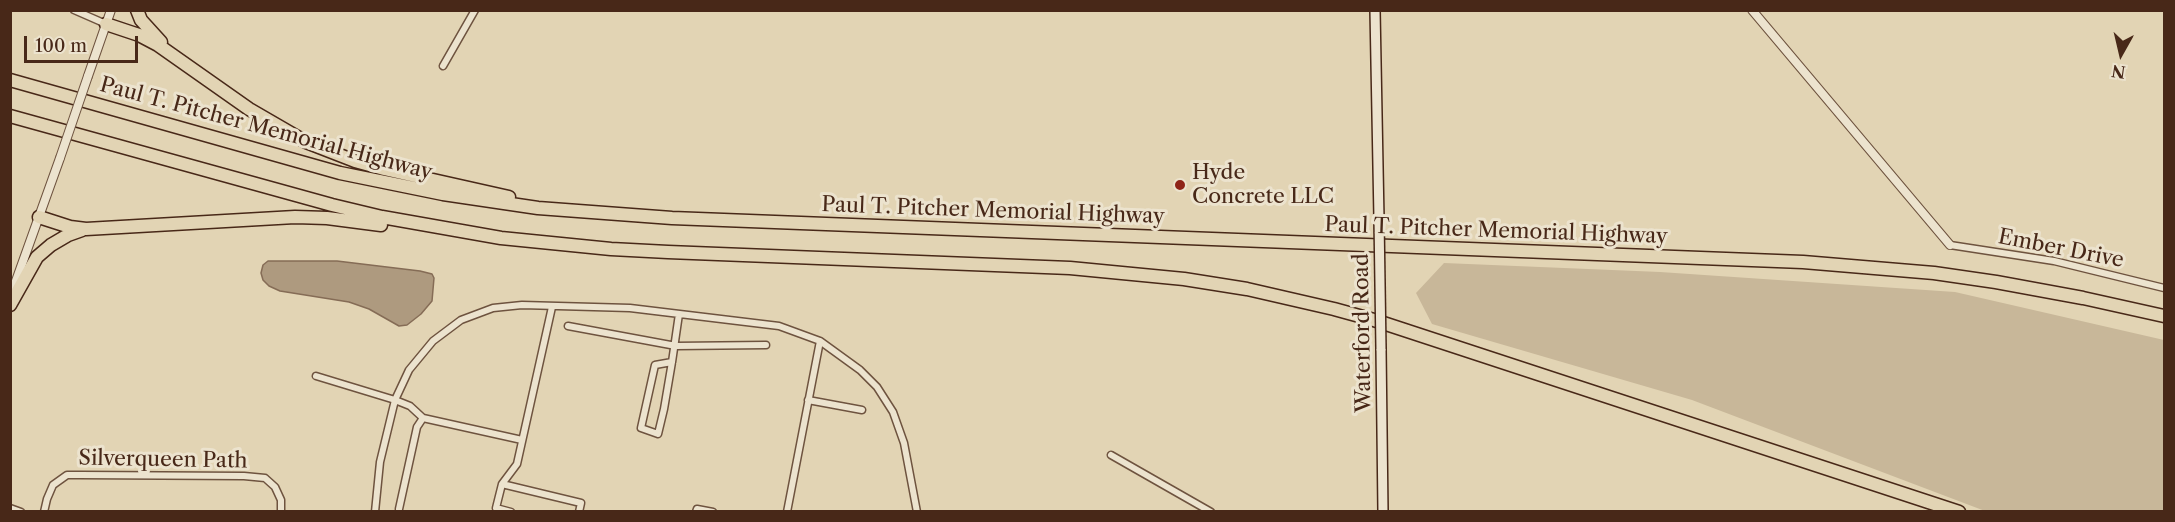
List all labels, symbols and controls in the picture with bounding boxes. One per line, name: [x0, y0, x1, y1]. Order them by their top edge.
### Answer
scale bar: [27, 24, 141, 62]
north arrow: [2091, 24, 2151, 84]
text: 100 m: [35, 35, 87, 57]
text: N: [2110, 61, 2127, 83]
street label: Paul T. Pitcher Memorial Highway: [97, 72, 435, 186]
place label: Hyde Concrete LLC: [1192, 160, 1334, 210]
marker: Hyde Concrete LLC: [1173, 178, 1187, 192]
street label: Paul T. Pitcher Memorial Highway: [821, 192, 1165, 230]
street label: Paul T. Pitcher Memorial Highway: [1324, 212, 1668, 250]
street label: Ember Drive: [1996, 224, 2126, 274]
street label: Waterford Road: [1349, 253, 1377, 413]
street label: Silverqueen Path: [78, 446, 248, 474]

